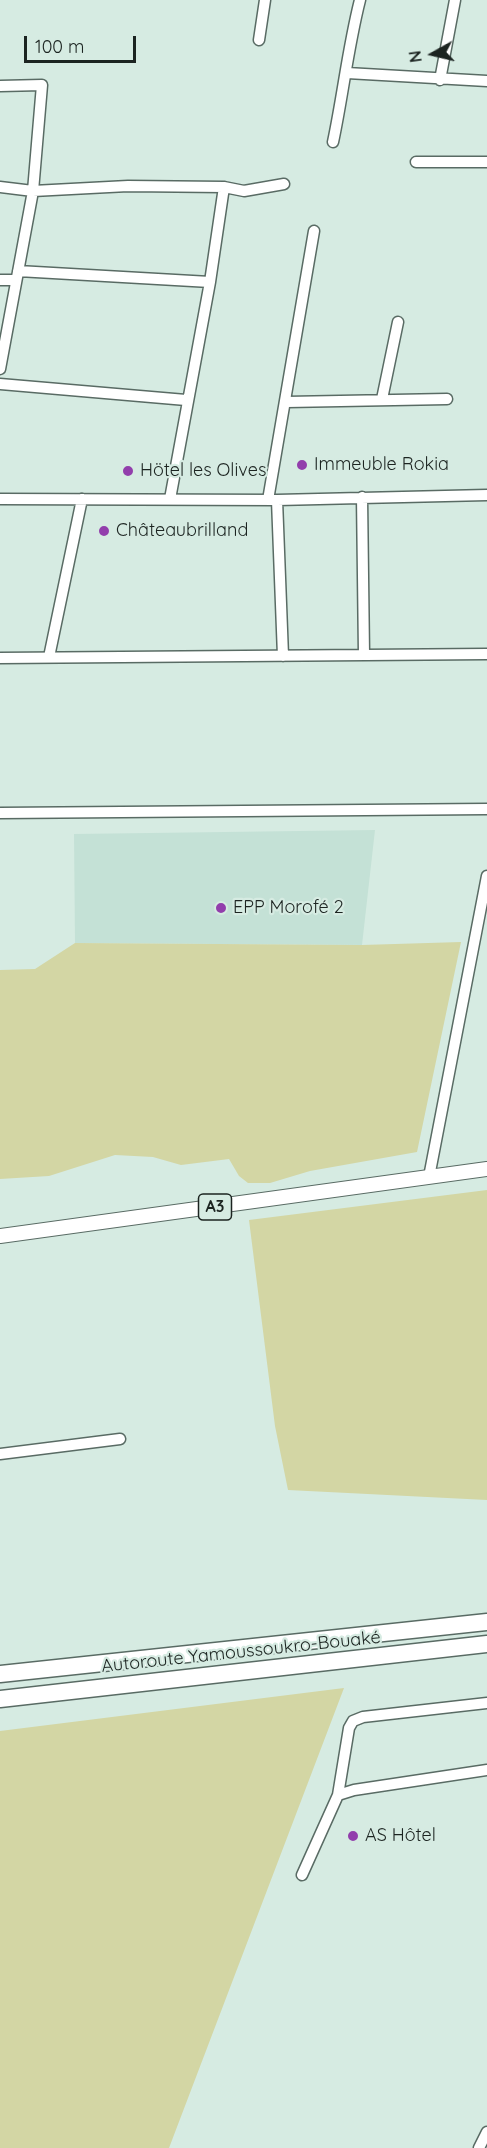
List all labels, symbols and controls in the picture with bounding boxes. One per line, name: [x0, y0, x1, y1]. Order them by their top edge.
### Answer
scale bar: [27, 24, 140, 62]
north arrow: [403, 24, 463, 84]
text: 100 m: [35, 35, 84, 58]
text: N: [404, 49, 426, 64]
place label: Immeuble Rokia: [314, 454, 449, 476]
marker: Immeuble Rokia: [295, 458, 309, 472]
place label: Hötel les Olives: [140, 460, 266, 482]
marker: Hötel les Olives: [121, 464, 135, 478]
place label: Châteaubrilland: [116, 520, 248, 542]
marker: Châteaubrilland: [97, 524, 111, 538]
place label: EPP Morofé 2: [233, 897, 344, 919]
marker: EPP Morofé 2: [214, 901, 228, 915]
road number: A3: [198, 1194, 232, 1220]
street label: Autoroute Yamoussoukro-Bouaké: [100, 1627, 382, 1677]
place label: AS Hôtel: [365, 1825, 436, 1847]
marker: AS Hôtel: [346, 1829, 360, 1843]

